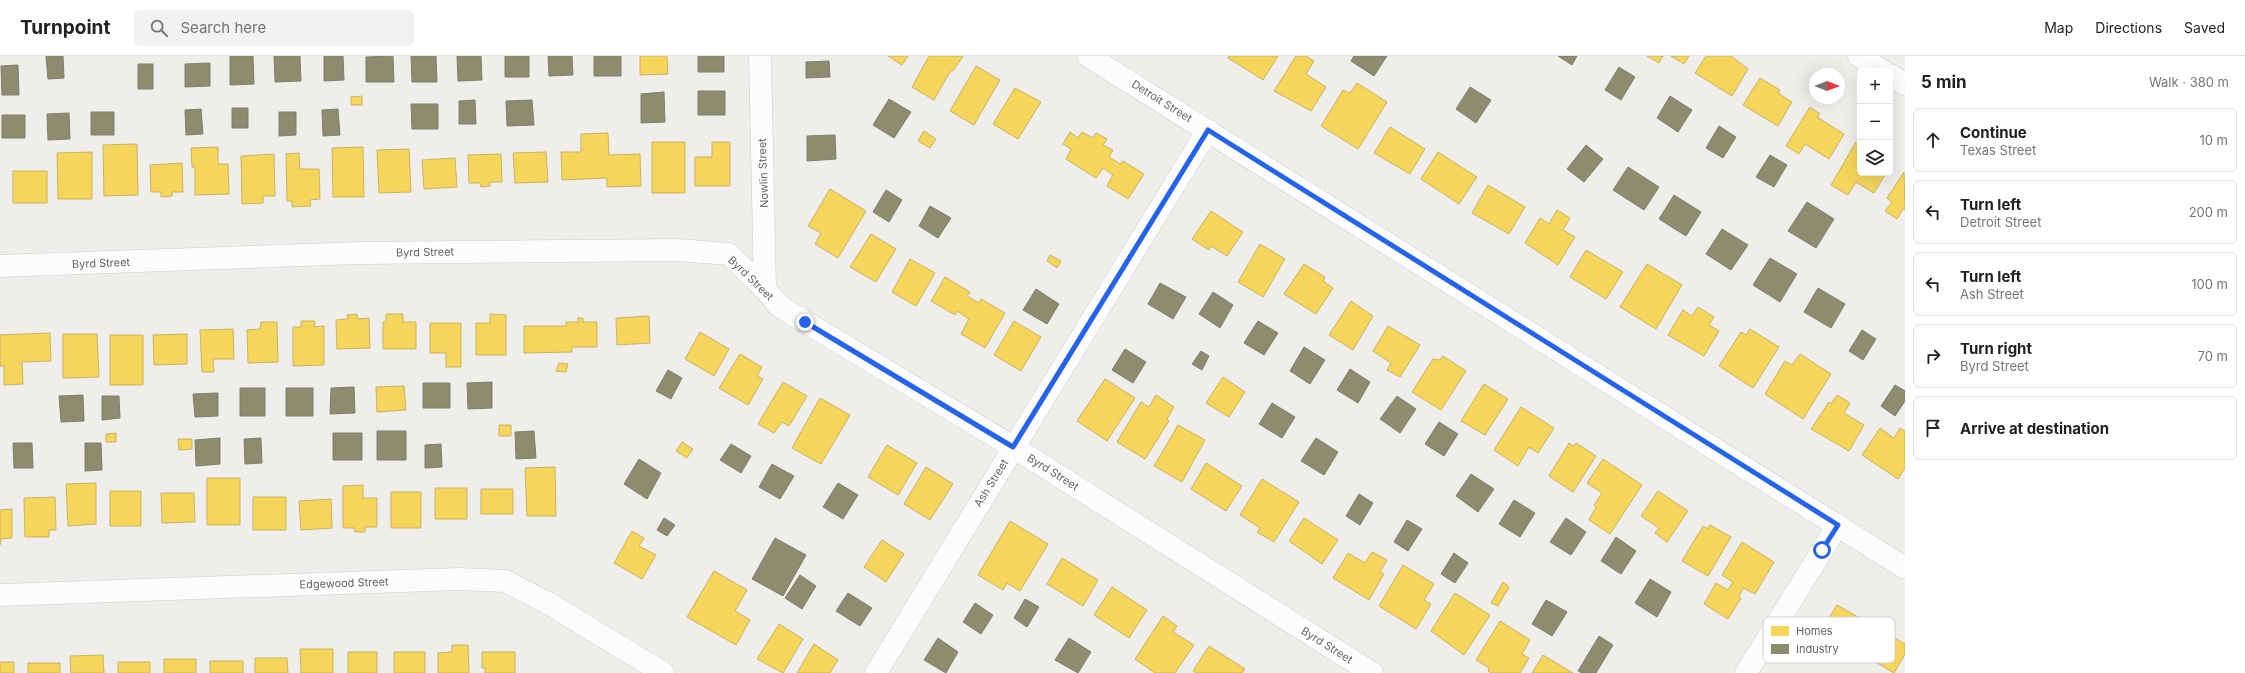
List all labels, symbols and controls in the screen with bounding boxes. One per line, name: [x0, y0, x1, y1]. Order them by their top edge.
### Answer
search box: [134, 10, 414, 46]
text: Turnpoint: [20, 16, 110, 39]
icon: search: [148, 17, 170, 39]
text: Search here: [180, 18, 266, 37]
text: Map: [2044, 19, 2073, 36]
text: Directions: [2095, 19, 2162, 36]
text: Saved: [2184, 19, 2225, 36]
north arrow: [1809, 68, 1845, 104]
map controls: [1857, 68, 1893, 176]
button: +: [1857, 68, 1893, 104]
text: 5 min: [1921, 72, 1967, 92]
text: Walk · 380 m: [2149, 74, 2229, 90]
street label: Detroit Street: [1129, 77, 1195, 125]
button: −: [1857, 104, 1893, 140]
text: Continue: [1960, 123, 2027, 142]
icon: ahead: [1922, 129, 1944, 151]
text: 10 m: [2199, 132, 2228, 148]
street label: Nowlin Street: [755, 138, 771, 208]
button: layers: [1857, 140, 1893, 176]
text: Texas Street: [1960, 142, 2036, 158]
text: Turn left: [1960, 195, 2021, 214]
icon: left: [1922, 201, 1944, 223]
text: 200 m: [2189, 204, 2228, 220]
text: Detroit Street: [1960, 214, 2041, 230]
street label: Byrd Street: [396, 244, 455, 260]
street label: Byrd Street: [725, 253, 777, 304]
street label: Byrd Street: [72, 255, 131, 271]
text: Turn left: [1960, 267, 2021, 286]
icon: left: [1922, 273, 1944, 295]
text: 100 m: [2191, 276, 2228, 292]
text: Ash Street: [1960, 286, 2024, 302]
route end: [796, 313, 814, 331]
text: Turn right: [1960, 339, 2032, 358]
icon: right: [1922, 345, 1944, 367]
text: 70 m: [2198, 348, 2228, 364]
text: Byrd Street: [1960, 358, 2029, 374]
icon: arrive: [1922, 417, 1944, 439]
text: Arrive at destination: [1960, 419, 2109, 438]
street label: Byrd Street: [1025, 451, 1082, 494]
street label: Ash Street: [971, 456, 1011, 510]
route start: [1813, 541, 1831, 559]
street label: Edgewood Street: [299, 574, 389, 592]
legend: [1763, 617, 1895, 663]
street label: Byrd Street: [1299, 624, 1356, 667]
text: Homes: [1796, 624, 1833, 638]
text: Industry: [1796, 642, 1839, 656]

